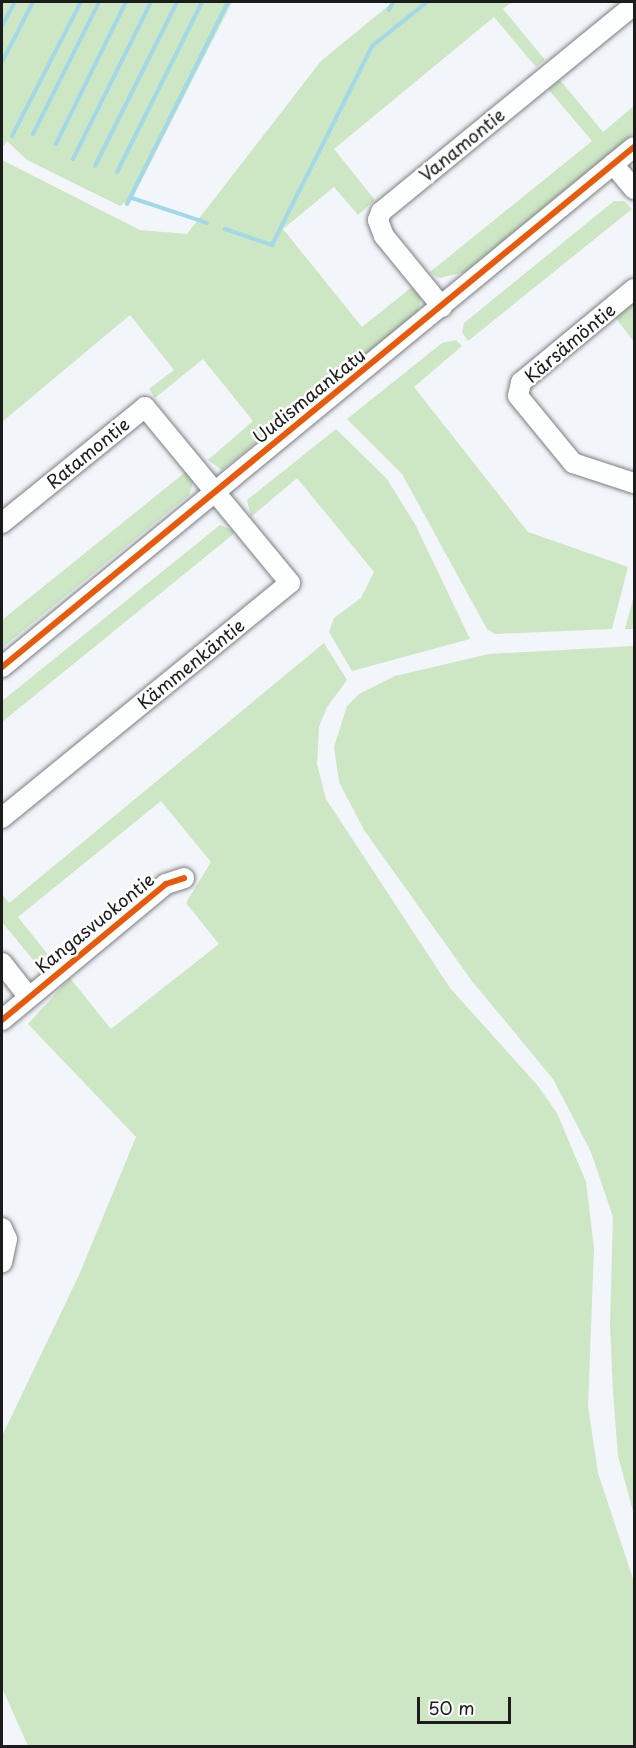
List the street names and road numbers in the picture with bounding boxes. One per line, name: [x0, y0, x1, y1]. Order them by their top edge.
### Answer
street label: Vanamontie: [415, 104, 509, 186]
street label: Kärsämöntie: [520, 299, 620, 387]
street label: Uudismaankatu: [248, 344, 370, 448]
street label: Ratamontie: [42, 413, 134, 493]
street label: Kämmenkäntie: [133, 614, 249, 714]
street label: Kangasvuokontie: [31, 869, 159, 977]

